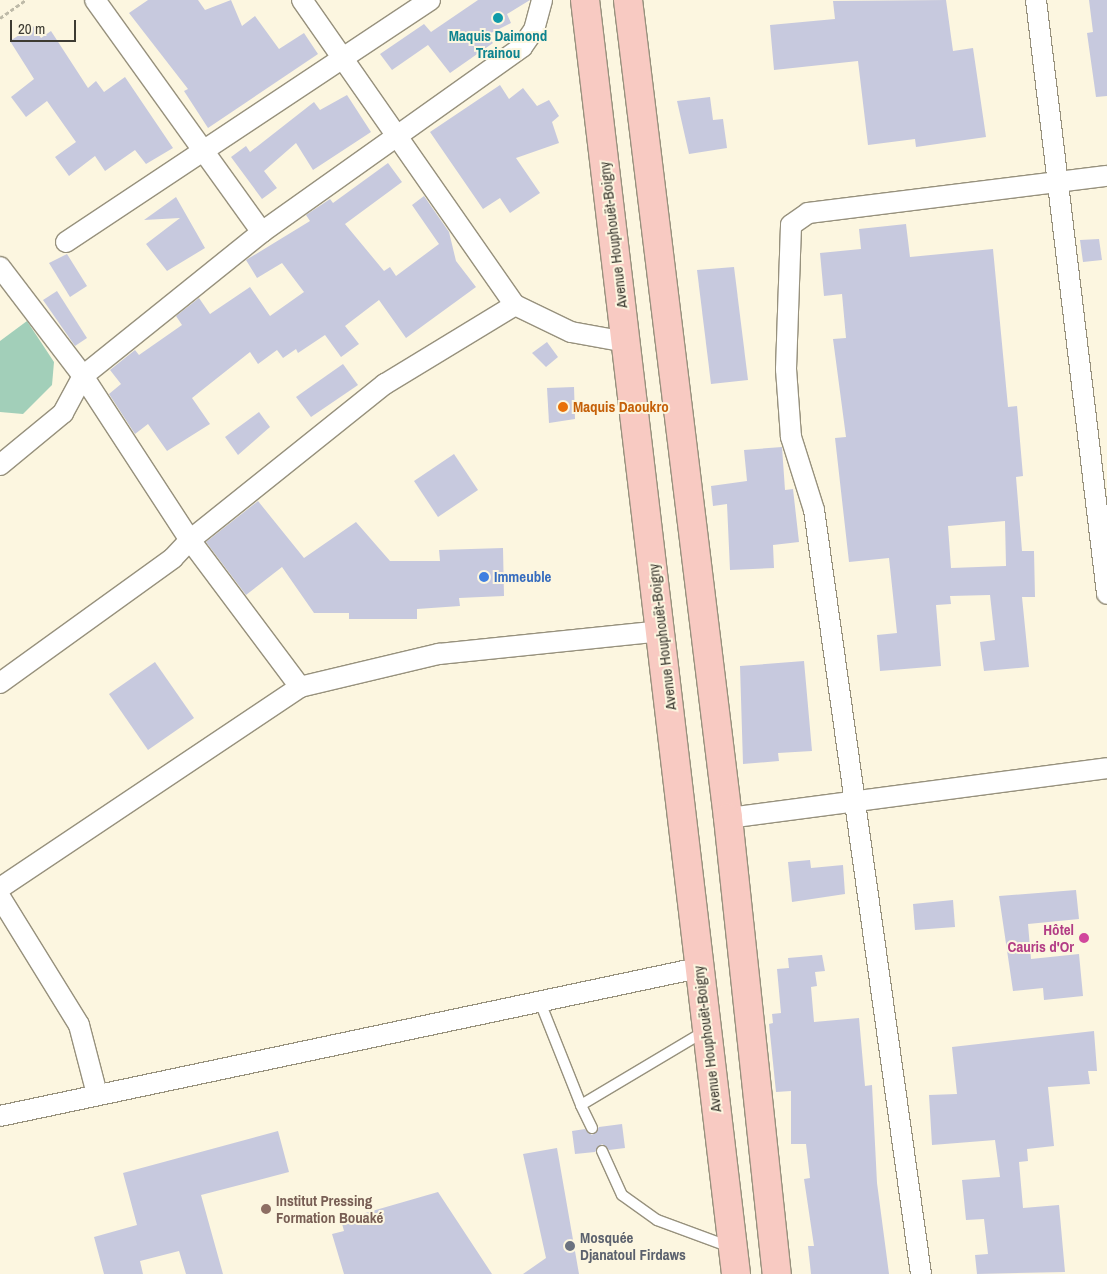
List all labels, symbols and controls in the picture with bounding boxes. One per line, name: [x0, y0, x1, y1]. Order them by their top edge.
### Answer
scale bar: [12, 10, 79, 42]
marker: Maquis Daimond Trainou: [492, 12, 504, 24]
text: 20 m: [18, 18, 45, 39]
place label: Maquis Daimond Trainou: [449, 26, 547, 61]
street label: Avenue Houphouët-Boigny: [595, 161, 631, 309]
place label: Maquis Daoukro: [573, 398, 669, 416]
marker: Maquis Daoukro: [557, 401, 569, 413]
street label: Avenue Houphouët-Boigny: [644, 563, 680, 711]
place label: Immeuble: [494, 568, 551, 586]
marker: Immeuble: [478, 571, 490, 583]
place label: Hôtel Cauris d'Or: [1008, 920, 1074, 955]
marker: Hôtel Cauris d'Or: [1078, 932, 1090, 944]
street label: Avenue Houphouët-Boigny: [689, 965, 725, 1113]
place label: Institut Pressing Formation Bouaké: [276, 1191, 383, 1226]
marker: Institut Pressing Formation Bouaké: [260, 1203, 272, 1215]
place label: Mosquée Djanatoul Firdaws: [580, 1228, 686, 1263]
marker: Mosquée Djanatoul Firdaws: [564, 1240, 576, 1252]

